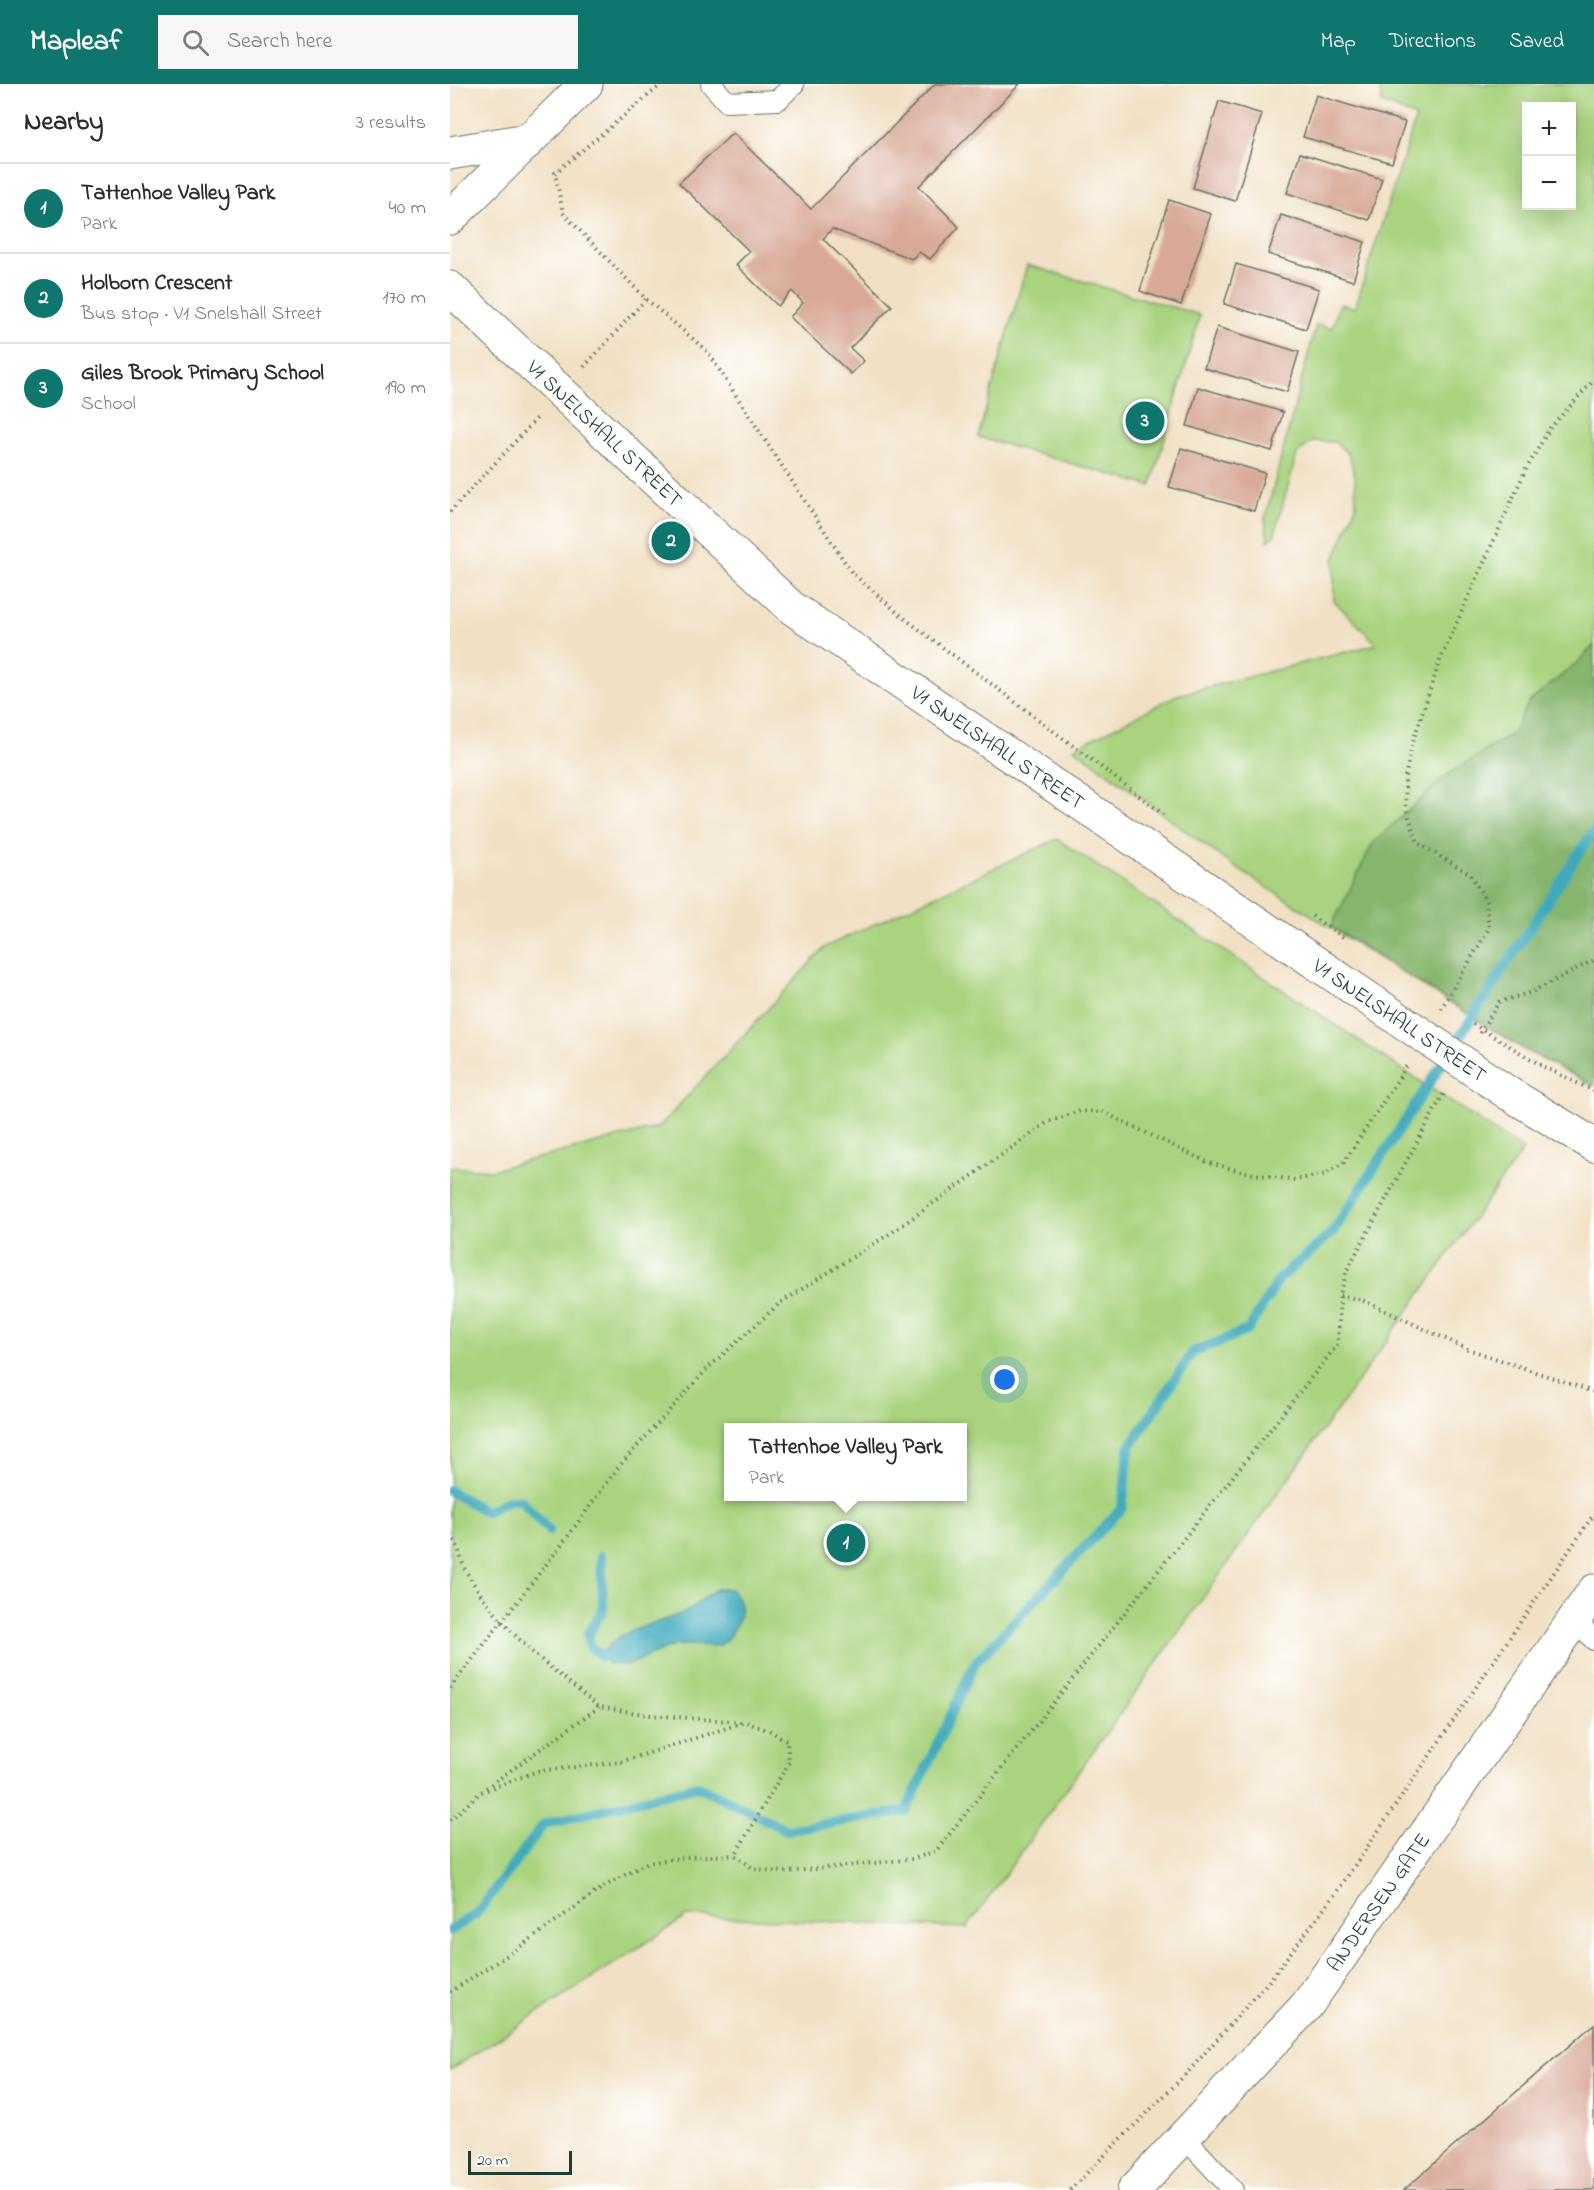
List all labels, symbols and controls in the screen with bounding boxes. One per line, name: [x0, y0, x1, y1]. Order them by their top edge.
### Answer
search box: [158, 15, 578, 69]
text: Mapleaf: [30, 22, 122, 63]
icon: search: [179, 26, 212, 59]
text: Search here: [227, 26, 332, 58]
text: Map: [1320, 27, 1356, 57]
text: Directions: [1389, 27, 1476, 57]
text: Saved: [1509, 27, 1564, 57]
map controls: [1522, 102, 1576, 210]
button: +: [1522, 102, 1576, 156]
text: Nearby: [24, 104, 103, 142]
text: 3 results: [356, 109, 426, 138]
button: −: [1522, 156, 1576, 210]
text: Tattenhoe Valley Park: [81, 178, 275, 210]
text: 1: [40, 194, 47, 223]
text: 40 m: [389, 194, 426, 223]
text: Park: [81, 210, 117, 239]
text: Holborn Crescent: [81, 268, 232, 300]
text: 2: [39, 284, 48, 313]
text: 170 m: [382, 284, 426, 313]
text: Bus stop · V1 Snelshall Street: [81, 300, 322, 329]
street label: V1 SNELSHALL STREET: [518, 353, 688, 515]
text: Giles Brook Primary School: [81, 358, 324, 390]
text: 3: [39, 374, 48, 403]
text: 190 m: [384, 374, 426, 403]
text: School: [81, 390, 136, 419]
pin: 3: [1126, 398, 1164, 444]
pin: 2: [652, 518, 690, 564]
street label: V1 SNELSHALL STREET: [903, 679, 1090, 818]
street label: V1 SNELSHALL STREET: [1305, 952, 1492, 1091]
your location: [990, 1365, 1019, 1394]
popup: [724, 1423, 967, 1501]
text: Tattenhoe Valley Park: [748, 1432, 943, 1464]
text: Park: [748, 1464, 785, 1493]
pin: 1: [826, 1520, 866, 1566]
street label: ANDERSEN GATE: [1321, 1828, 1439, 1979]
scale bar: [468, 2148, 572, 2176]
text: 20 m: [477, 2149, 508, 2173]

